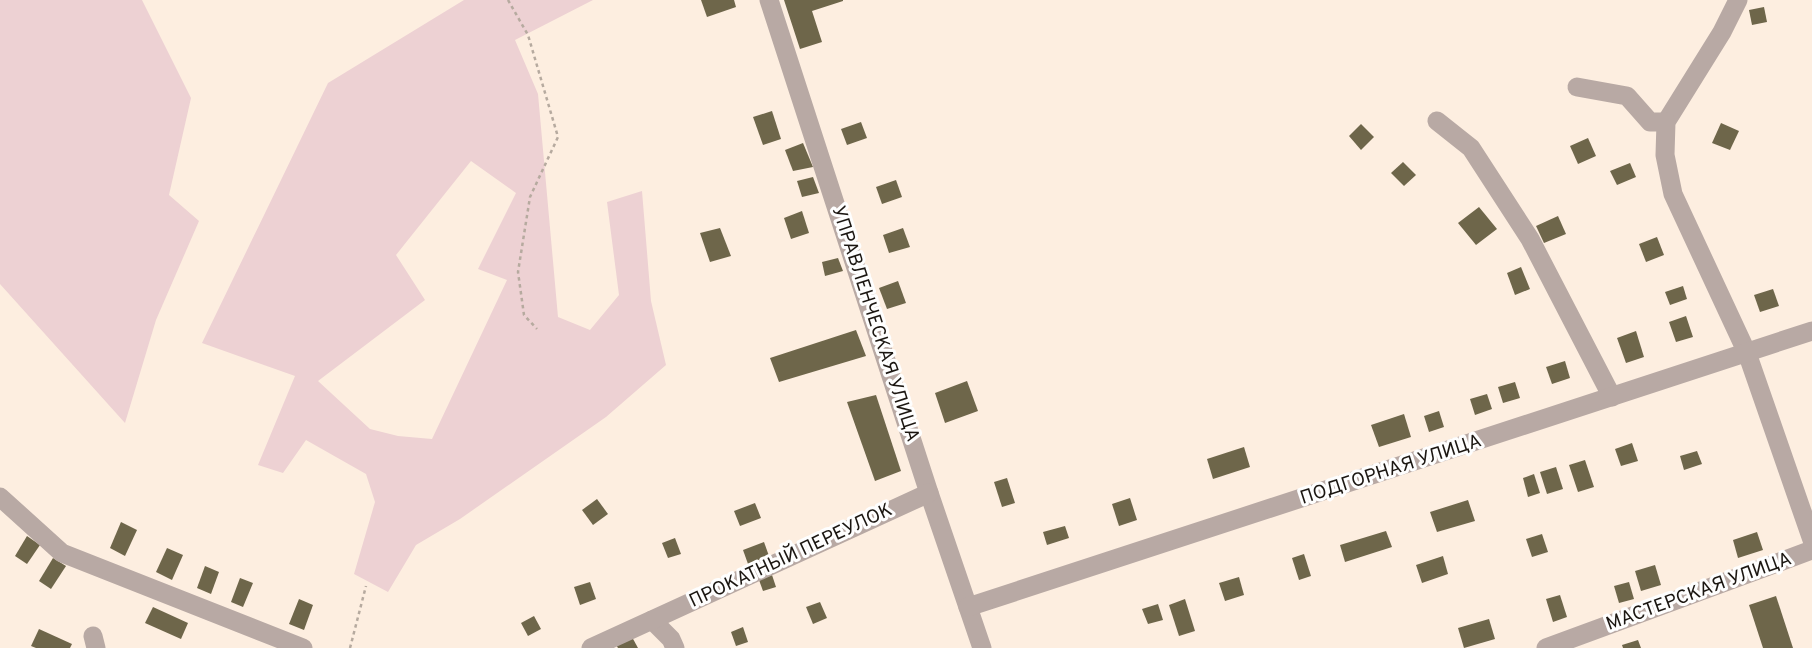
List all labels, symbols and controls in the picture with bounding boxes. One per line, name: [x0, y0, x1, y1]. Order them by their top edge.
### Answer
street label: УПРАВЛЕНЧЕСКАЯ УЛИЦА: [826, 203, 924, 445]
street label: ПОДГОРНАЯ УЛИЦА: [1297, 429, 1485, 511]
street label: ПРОКАТНЫЙ ПЕРЕУЛОК: [685, 497, 896, 614]
street label: МАСТЕРСКАЯ УЛИЦА: [1603, 547, 1795, 637]

